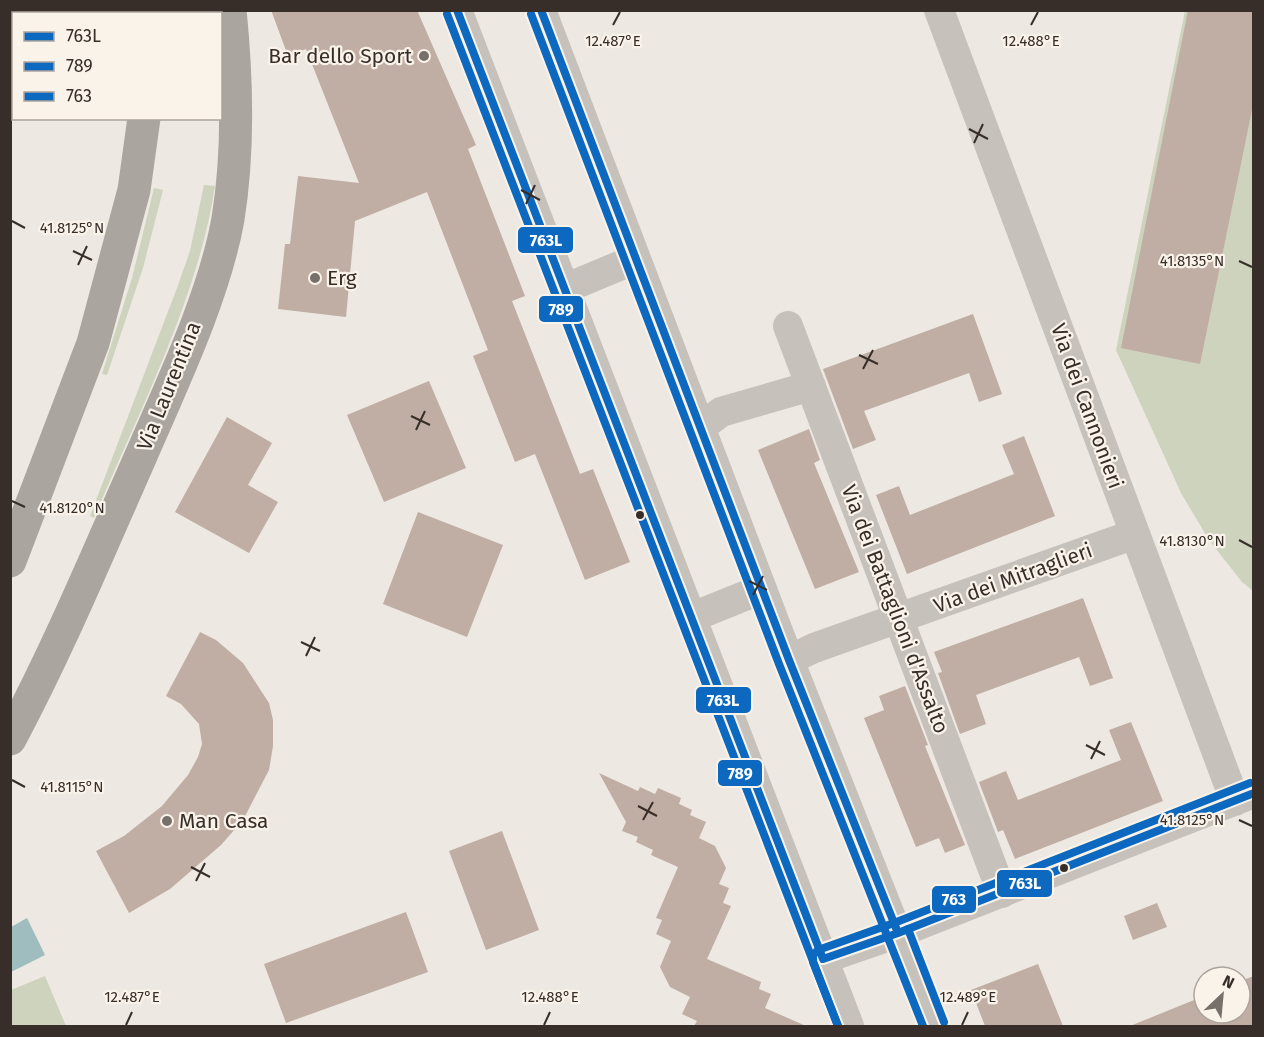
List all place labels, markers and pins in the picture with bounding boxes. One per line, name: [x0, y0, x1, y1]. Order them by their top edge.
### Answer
place label: Bar dello Sport: [268, 43, 412, 69]
marker: Bar dello Sport: [417, 49, 431, 63]
place label: Erg: [327, 265, 357, 291]
marker: Erg: [308, 271, 322, 285]
unlabelled marker: [634, 509, 646, 521]
place label: Man Casa: [179, 808, 268, 834]
marker: Man Casa: [160, 814, 174, 828]
unlabelled marker: [1058, 862, 1070, 874]

